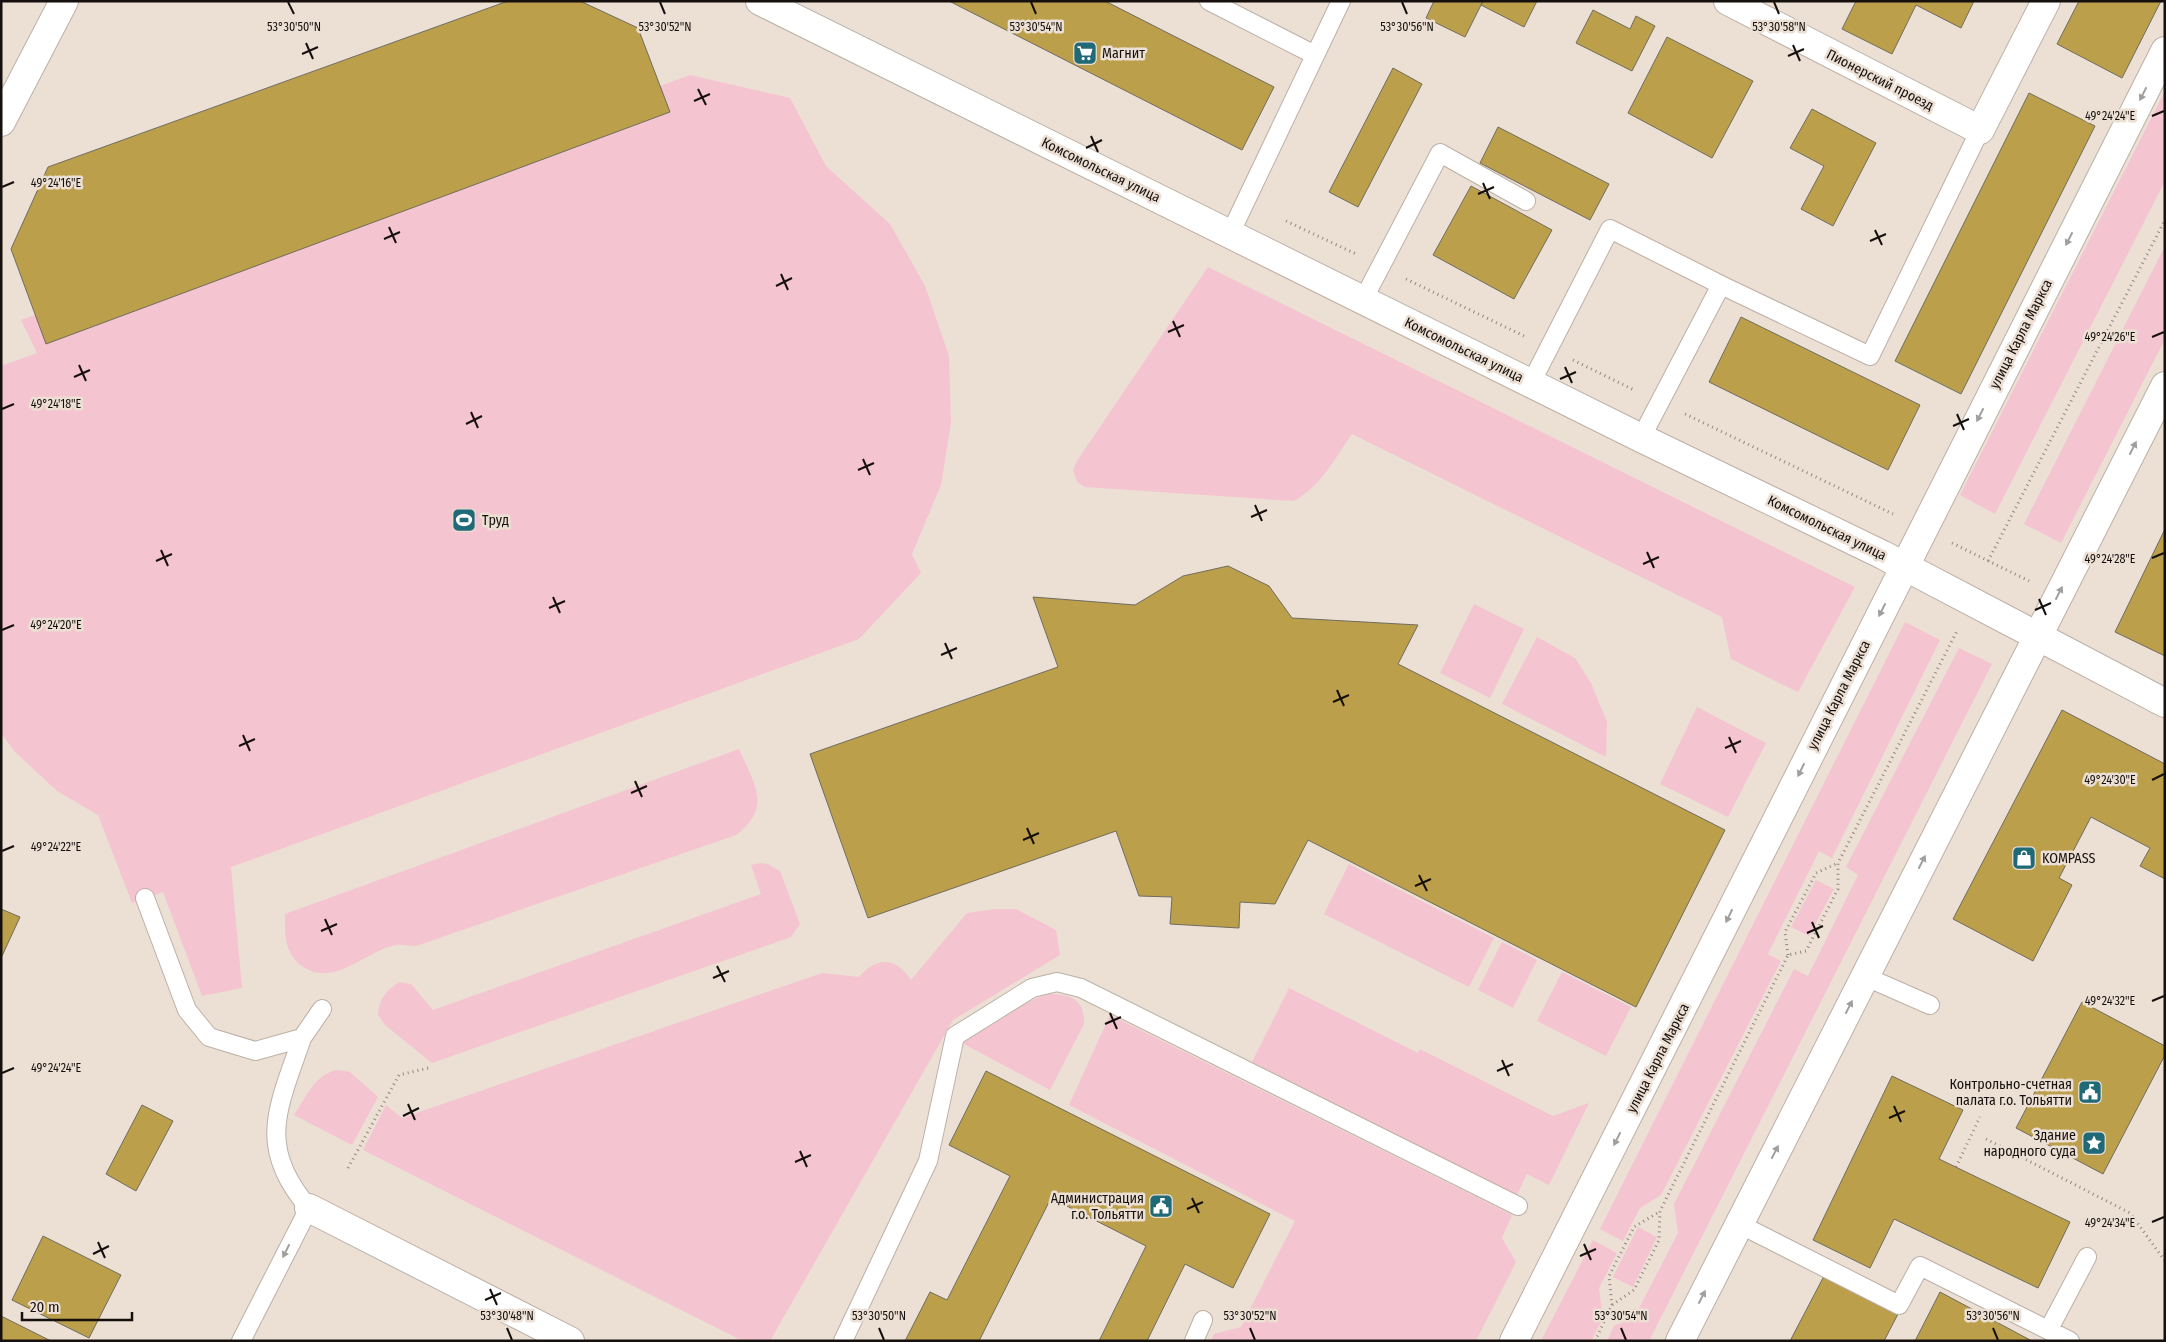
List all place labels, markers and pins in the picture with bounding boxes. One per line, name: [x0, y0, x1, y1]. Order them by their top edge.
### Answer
supermarket icon: Магнит: [1072, 40, 1098, 66]
place label: Магнит: [1102, 45, 1145, 62]
sports icon: Труд: [451, 507, 477, 533]
place label: Труд: [482, 512, 509, 529]
shop icon: KOMPASS: [2011, 845, 2037, 871]
place label: KOMPASS: [2042, 850, 2095, 867]
place label: Контрольно-счетная палата г.о. Тольятти: [1949, 1076, 2072, 1109]
public building icon: Контрольно-счетная палата г.о. Тольятти: [2077, 1079, 2103, 1105]
place label: Здание народного суда: [1983, 1127, 2076, 1160]
place icon: Здание народного суда: [2081, 1130, 2107, 1156]
place label: Администрация г.о. Тольятти: [1051, 1190, 1144, 1223]
public building icon: Администрация г.о. Тольятти: [1148, 1193, 1174, 1219]

